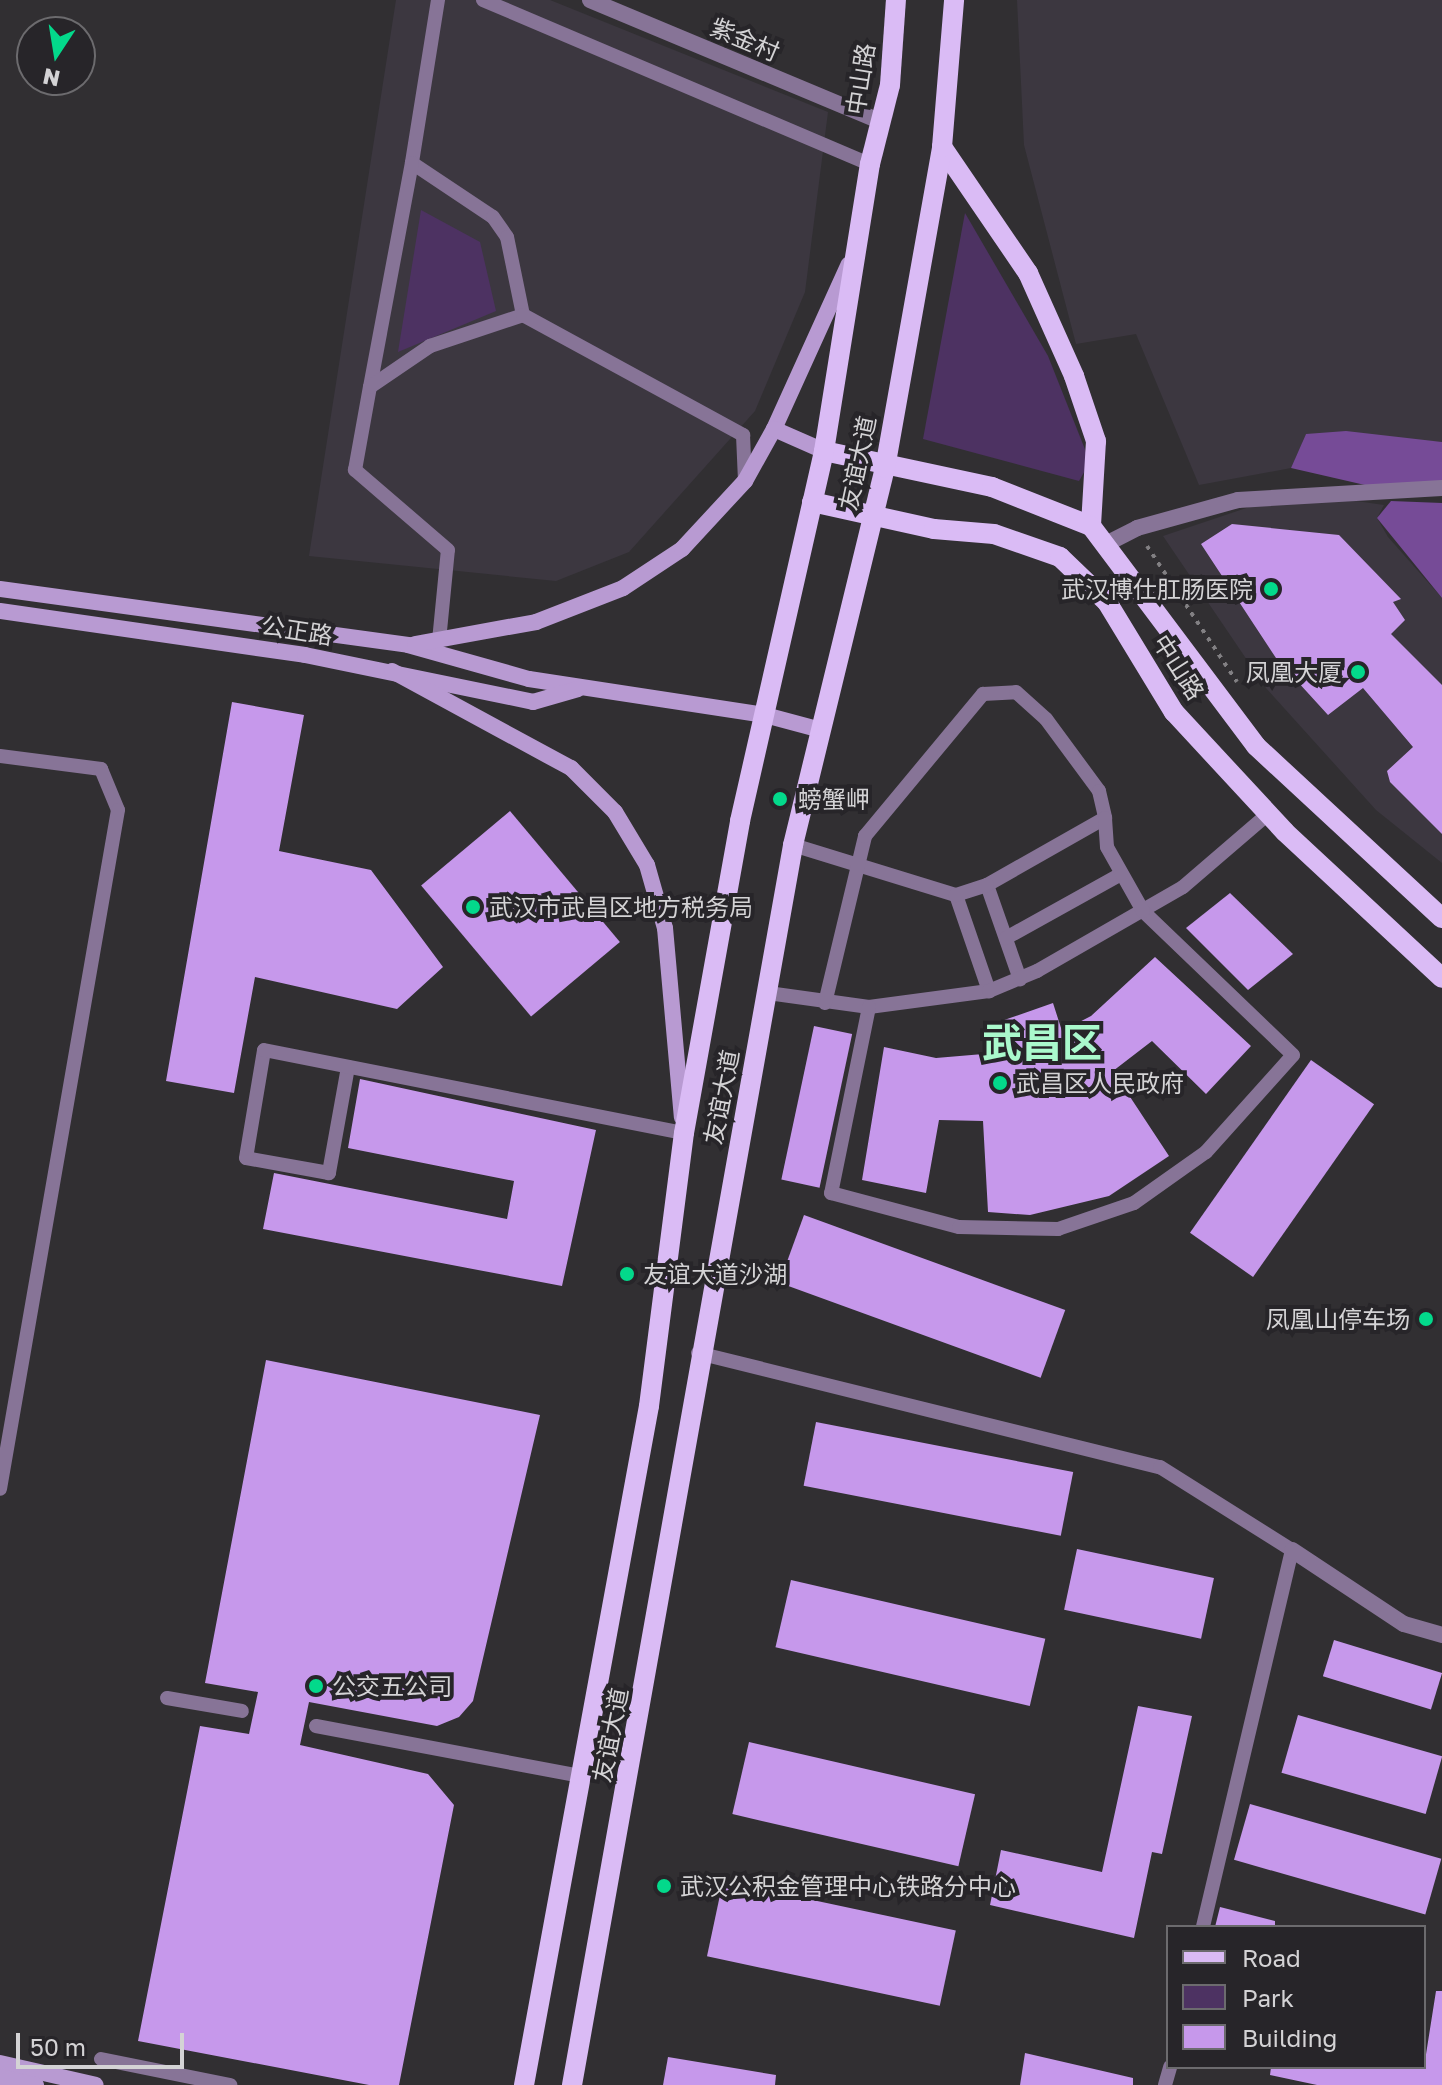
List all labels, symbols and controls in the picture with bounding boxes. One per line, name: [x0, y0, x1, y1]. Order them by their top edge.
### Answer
street label: 紫金村: [706, 12, 784, 66]
north arrow: [16, 16, 96, 96]
street label: 中山路: [840, 41, 880, 117]
text: N: [40, 63, 62, 93]
street label: 友谊大道: [833, 413, 881, 513]
place label: 武汉博仕肛肠医院: [1061, 575, 1253, 603]
marker: 武汉博仕肛肠医院: [1260, 578, 1282, 600]
street label: 公正路: [259, 610, 335, 650]
street label: 中山路: [1147, 629, 1211, 705]
place label: 凤凰大厦: [1246, 658, 1342, 686]
marker: 凤凰大厦: [1349, 663, 1367, 681]
place label: 螃蟹岬: [798, 785, 870, 813]
marker: 螃蟹岬: [769, 788, 791, 810]
place label: 武汉市武昌区地方税务局: [489, 893, 753, 921]
marker: 武汉市武昌区地方税务局: [464, 898, 482, 916]
district label: 武昌区: [982, 1018, 1102, 1066]
street label: 友谊大道: [698, 1047, 744, 1147]
place label: 武昌区人民政府: [1016, 1069, 1184, 1097]
marker: 武昌区人民政府: [991, 1074, 1009, 1092]
place label: 友谊大道沙湖: [643, 1260, 787, 1288]
marker: 友谊大道沙湖: [618, 1265, 636, 1283]
place label: 凤凰山停车场: [1266, 1305, 1410, 1333]
marker: 凤凰山停车场: [1417, 1310, 1435, 1328]
place label: 公交五公司: [332, 1672, 452, 1700]
marker: 公交五公司: [307, 1677, 325, 1695]
street label: 友谊大道: [587, 1685, 633, 1785]
place label: 武汉公积金管理中心铁路分中心: [680, 1872, 1016, 1900]
marker: 武汉公积金管理中心铁路分中心: [655, 1877, 673, 1895]
legend: [1166, 1925, 1426, 2069]
text: Road: [1242, 1943, 1301, 1972]
text: Park: [1242, 1983, 1294, 2012]
scale bar: [20, 2017, 188, 2067]
text: Building: [1242, 2023, 1337, 2052]
text: 50 m: [30, 2032, 86, 2061]

